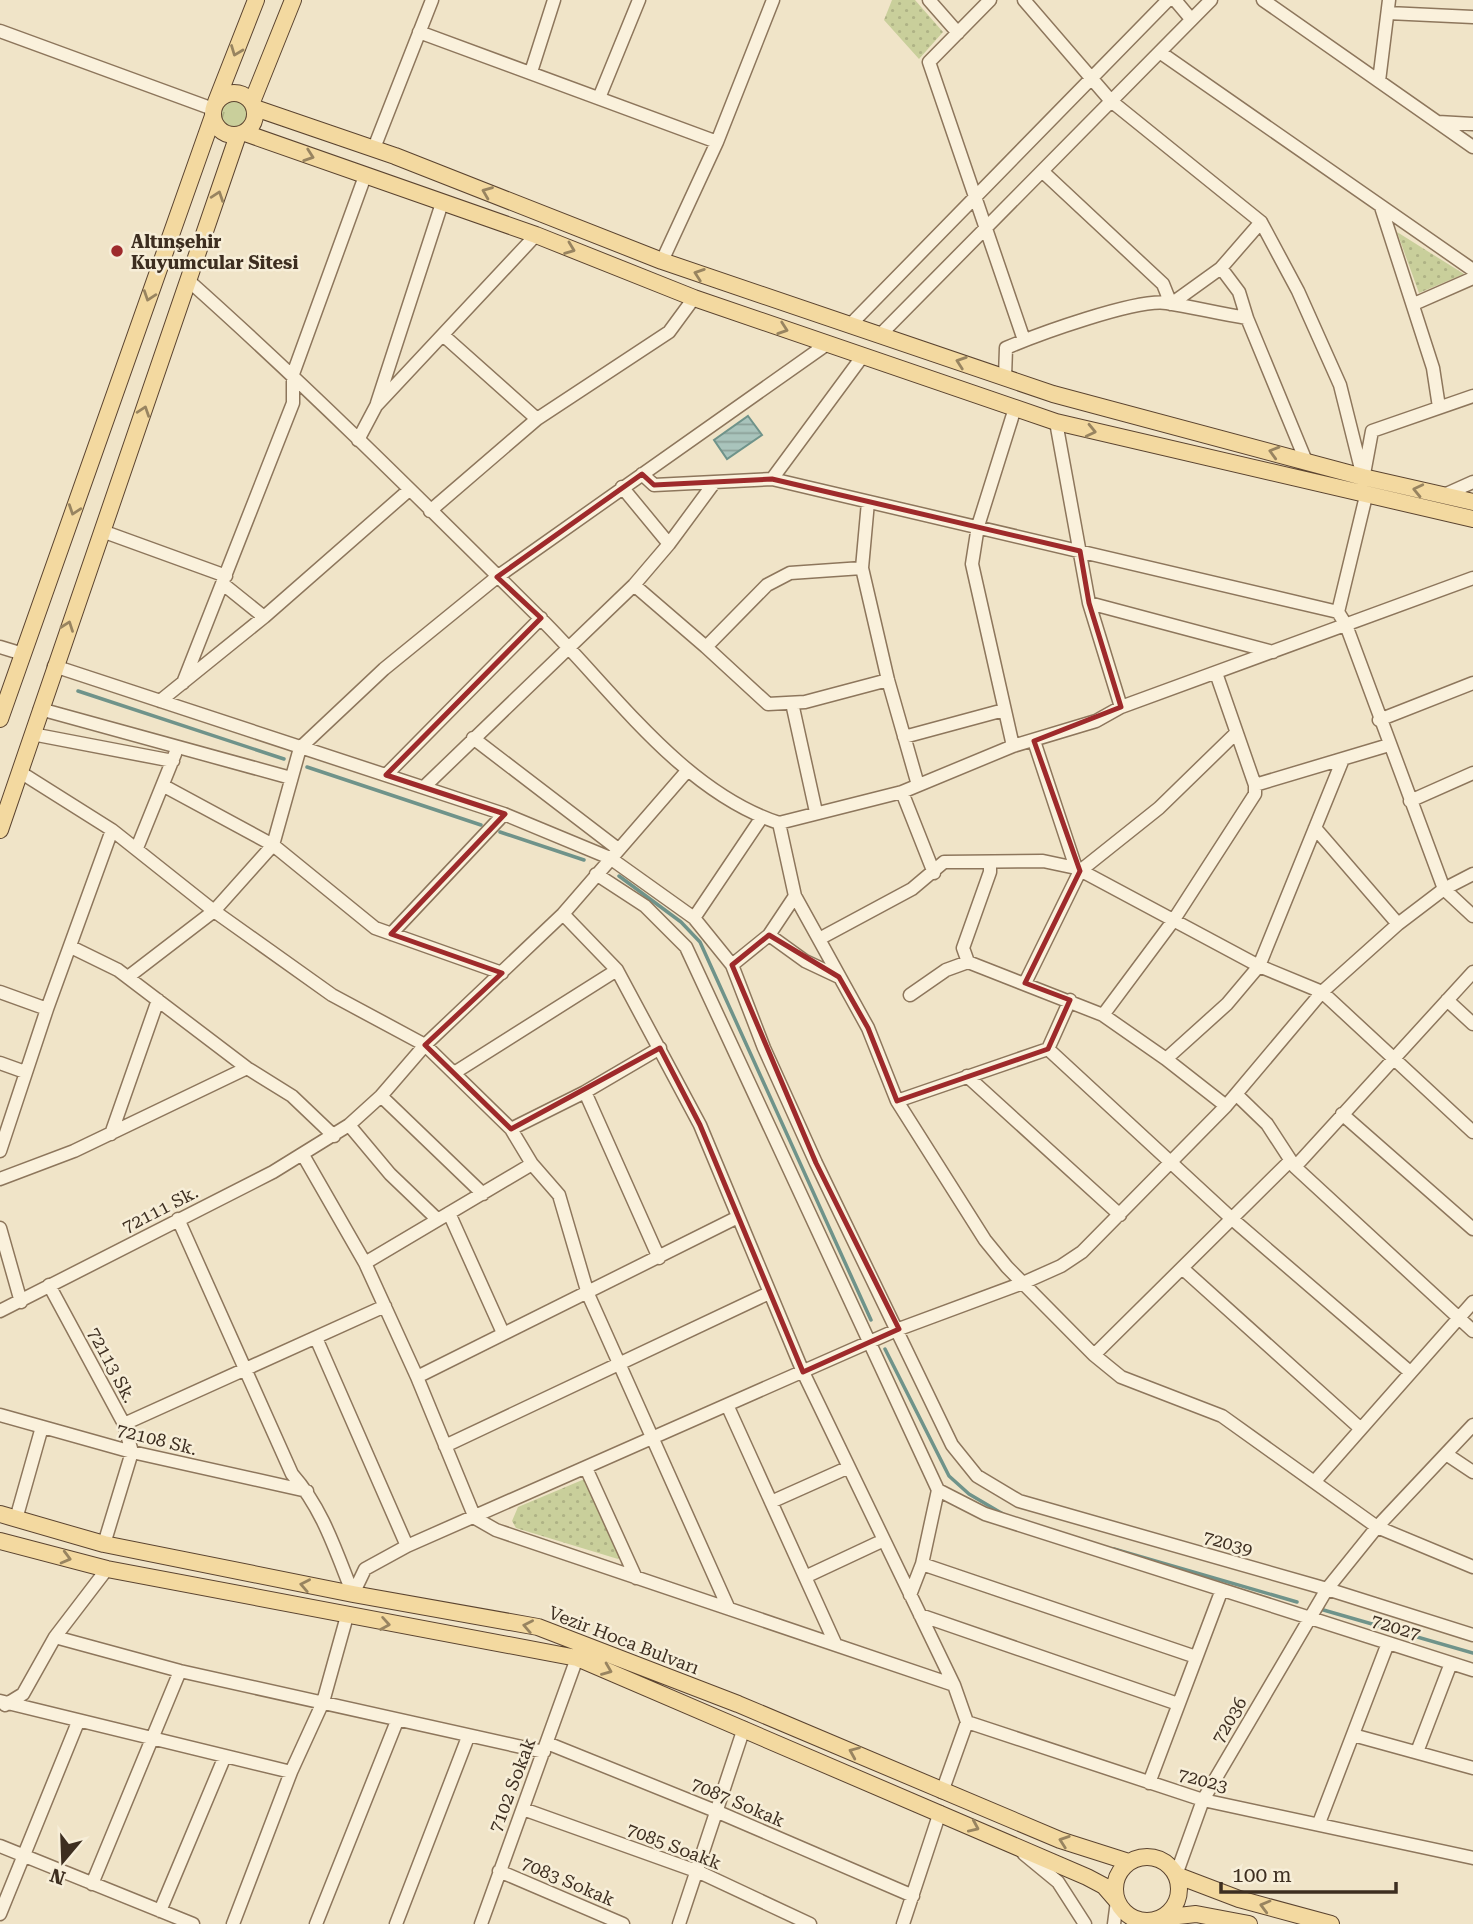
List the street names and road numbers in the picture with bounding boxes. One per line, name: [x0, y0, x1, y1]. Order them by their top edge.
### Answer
street label: 72111 Sk.: [119, 1181, 201, 1237]
street label: 72113 Sk.: [83, 1324, 141, 1406]
street label: 72108 Sk.: [115, 1419, 199, 1459]
street label: 72039: [1201, 1526, 1255, 1560]
street label: Vezir Hoca Bulvarı: [546, 1602, 702, 1678]
street label: 72027: [1369, 1610, 1423, 1644]
street label: 72036: [1207, 1693, 1251, 1747]
street label: 7102 Sokak: [484, 1735, 540, 1835]
street label: 72023: [1176, 1763, 1230, 1797]
street label: 7087 Sokak: [688, 1773, 788, 1831]
street label: 7085 Soakk: [624, 1818, 724, 1874]
street label: 7083 Sokak: [518, 1852, 618, 1910]

